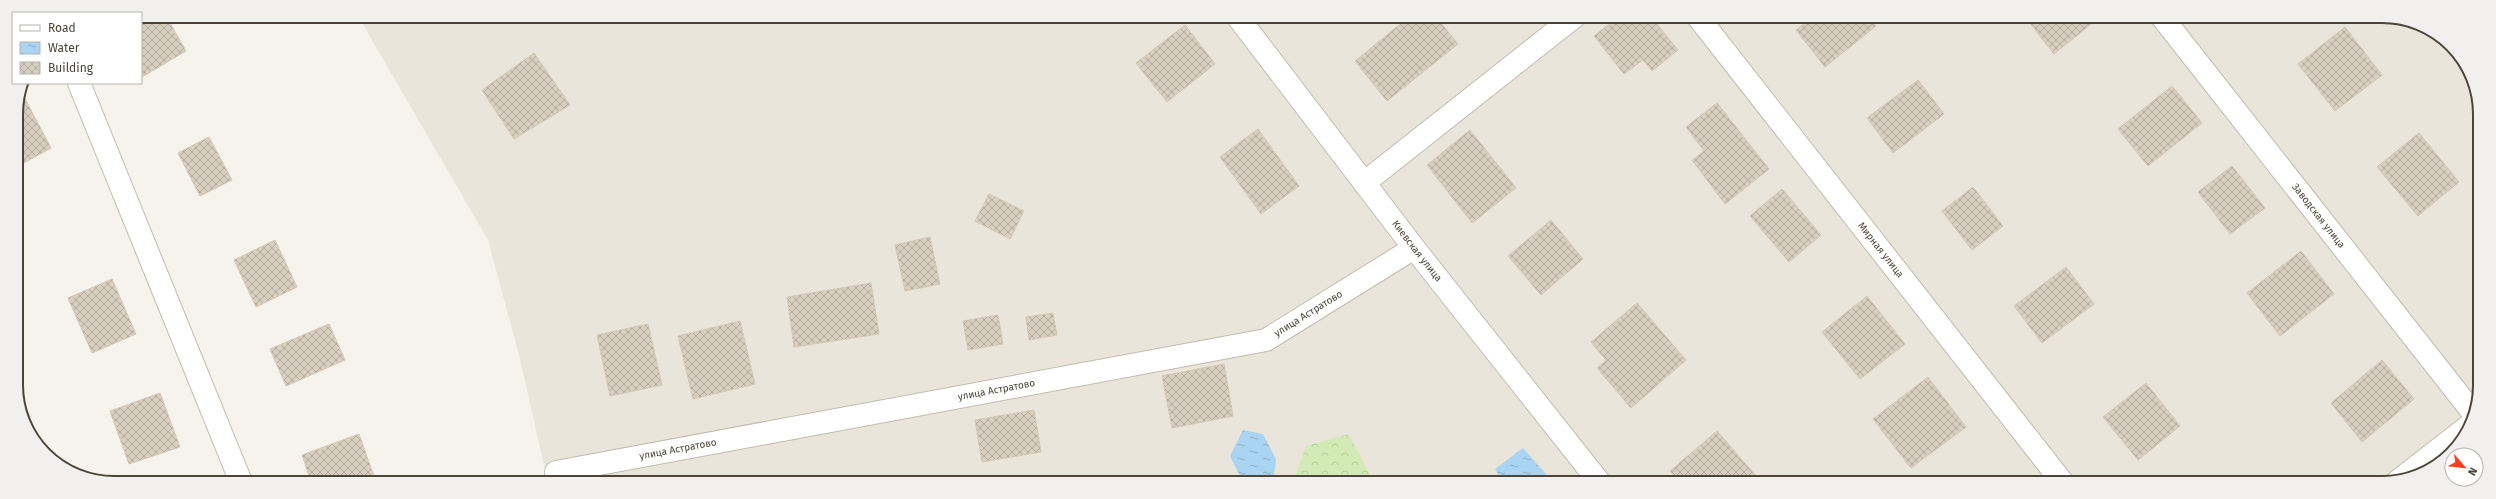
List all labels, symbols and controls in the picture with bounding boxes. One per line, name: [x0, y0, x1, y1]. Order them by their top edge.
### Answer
legend: [12, 12, 142, 84]
text: Road: [48, 21, 76, 35]
text: Water: [48, 41, 80, 55]
text: Building: [48, 61, 94, 75]
street label: Заводская улица: [2289, 181, 2347, 251]
street label: Киевская улица: [1389, 218, 1444, 284]
street label: Мирная улица: [1855, 220, 1906, 280]
street label: улица Астратово: [1272, 288, 1345, 339]
street label: улица Астратово: [957, 377, 1036, 403]
street label: улица Астратово: [638, 436, 718, 462]
north arrow: [2444, 447, 2484, 487]
text: N: [2465, 465, 2480, 478]

